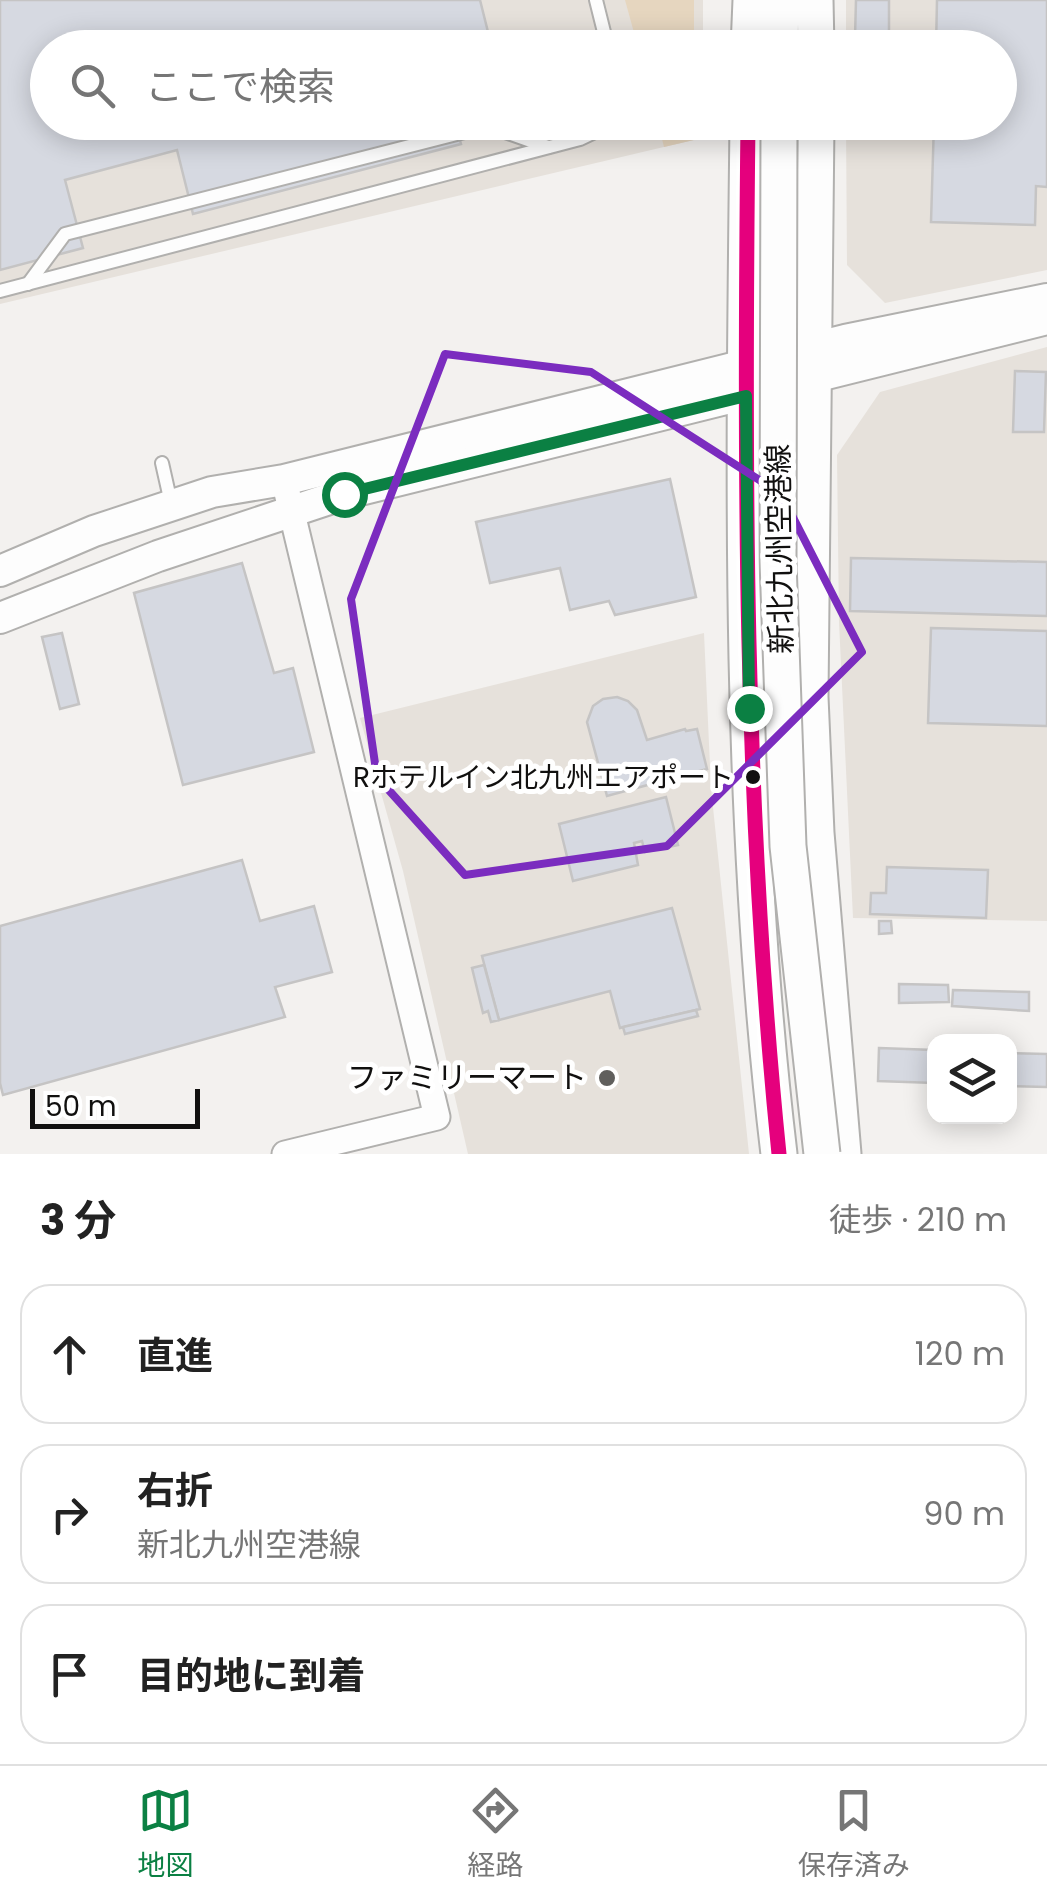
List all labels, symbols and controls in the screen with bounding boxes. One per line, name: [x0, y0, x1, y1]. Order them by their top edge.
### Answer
search box: [30, 30, 1017, 140]
icon: search: [65, 58, 120, 113]
text: ここで検索: [145, 60, 335, 113]
street label: 新北九州空港線: [756, 444, 803, 654]
route start: [322, 472, 368, 518]
route end: [727, 686, 773, 732]
place label: Rホテルイン北九州エアポート: [353, 758, 734, 797]
marker: Rホテルイン北九州エアポート: [743, 767, 763, 787]
map controls: [927, 1034, 1017, 1124]
button: layers: [927, 1034, 1017, 1124]
place label: ファミリーマート: [347, 1056, 587, 1099]
marker: ファミリーマート: [596, 1067, 618, 1089]
scale bar: [30, 1084, 200, 1128]
text: 50 m: [45, 1087, 116, 1126]
text: 3 分: [40, 1191, 116, 1250]
text: 徒歩 · 210 m: [829, 1197, 1007, 1242]
icon: ahead: [42, 1327, 97, 1382]
text: 直進: [137, 1329, 213, 1382]
text: 120 m: [915, 1331, 1005, 1376]
text: 右折: [137, 1464, 213, 1517]
icon: right: [42, 1487, 97, 1542]
text: 90 m: [923, 1491, 1005, 1536]
text: 新北九州空港線: [137, 1522, 361, 1567]
icon: arrive: [42, 1647, 97, 1702]
text: 目的地に到着: [137, 1649, 365, 1702]
tab: 地図: [137, 1783, 193, 1887]
tab: 経路: [467, 1783, 524, 1887]
tab: 保存済み: [798, 1783, 910, 1887]

